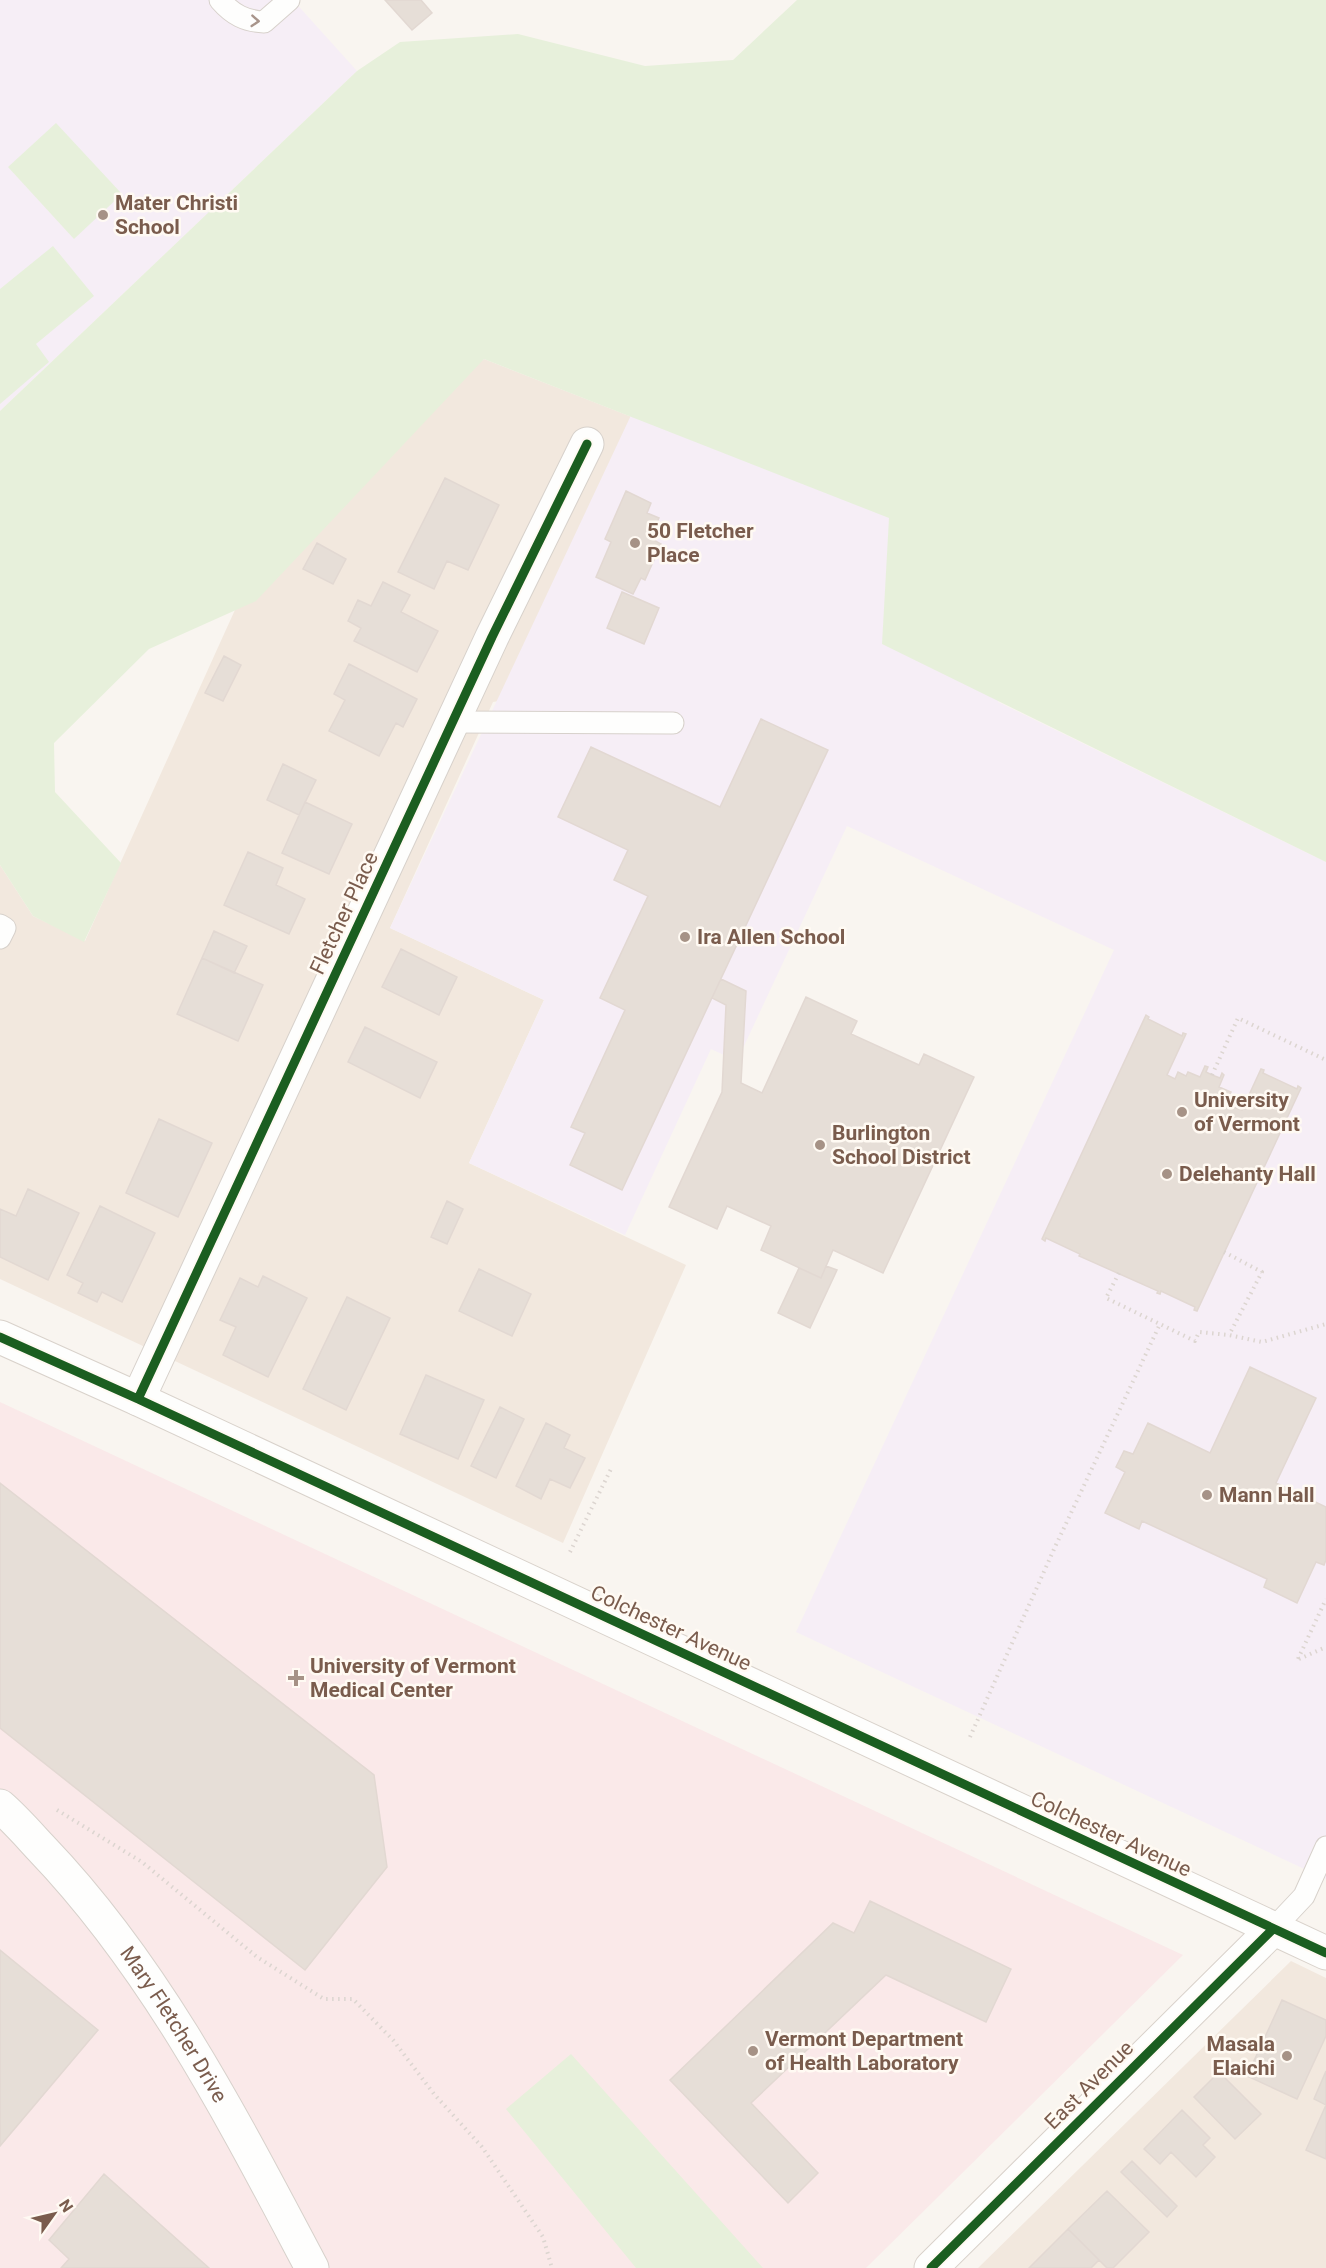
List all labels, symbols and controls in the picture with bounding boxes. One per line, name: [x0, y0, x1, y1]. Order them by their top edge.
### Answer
one-way arrow: [250, 14, 260, 27]
place label: Mater Christi School: [115, 191, 238, 239]
marker: Mater Christi School: [96, 208, 110, 222]
place label: 50 Fletcher Place: [647, 519, 754, 567]
marker: 50 Fletcher Place: [628, 536, 642, 550]
street label: Fletcher Place: [305, 848, 383, 978]
place label: Ira Allen School: [697, 925, 845, 949]
marker: Ira Allen School: [678, 930, 692, 944]
place label: University of Vermont: [1194, 1088, 1300, 1136]
marker: University of Vermont: [1175, 1105, 1189, 1119]
place label: Burlington School District: [832, 1121, 971, 1169]
marker: Burlington School District: [813, 1138, 827, 1152]
place label: Delehanty Hall: [1179, 1162, 1316, 1186]
marker: Delehanty Hall: [1160, 1167, 1174, 1181]
place label: Mann Hall: [1219, 1483, 1315, 1507]
marker: Mann Hall: [1200, 1488, 1214, 1502]
street label: Colchester Avenue: [587, 1580, 755, 1676]
place label: University of Vermont Medical Center: [310, 1654, 516, 1702]
marker: University of Vermont Medical Center: [287, 1669, 305, 1687]
street label: Colchester Avenue: [1027, 1786, 1195, 1882]
street label: Mary Fletcher Drive: [115, 1942, 232, 2107]
place label: Vermont Department of Health Laboratory: [765, 2027, 963, 2075]
place label: Masala Elaichi: [1207, 2032, 1275, 2080]
street label: East Avenue: [1040, 2036, 1138, 2134]
marker: Vermont Department of Health Laboratory: [746, 2044, 760, 2058]
marker: Masala Elaichi: [1280, 2049, 1294, 2063]
north arrow: [24, 2184, 84, 2244]
text: N: [55, 2196, 77, 2216]

